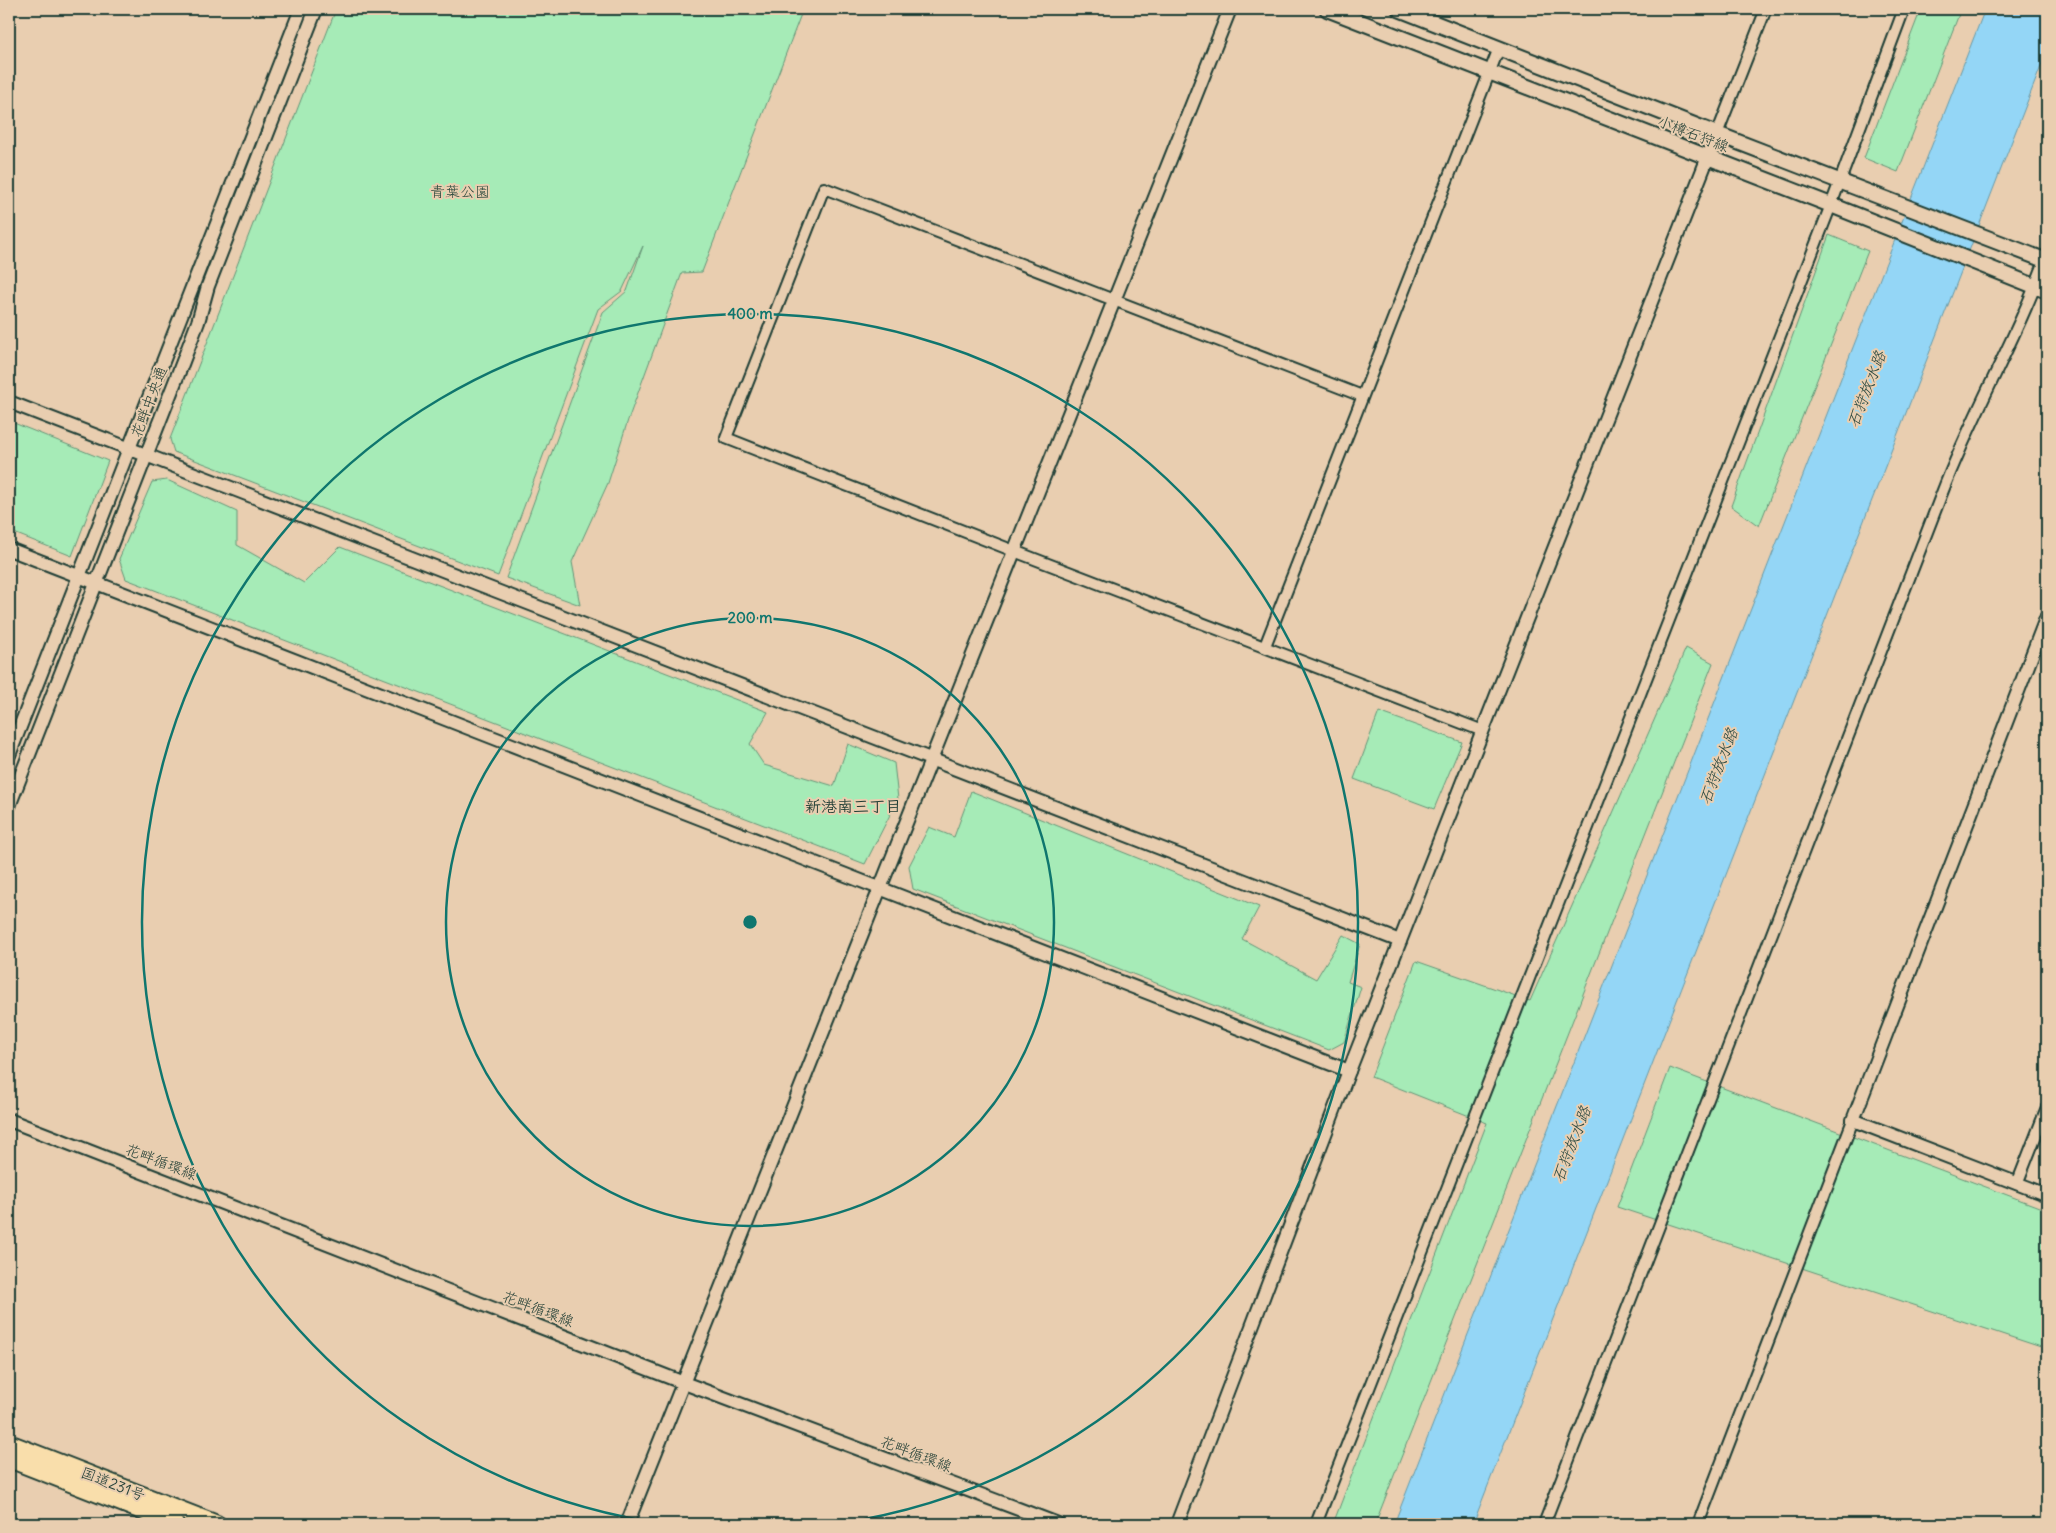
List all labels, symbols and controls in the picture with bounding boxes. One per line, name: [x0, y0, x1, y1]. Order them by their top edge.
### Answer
street label: 小樽石狩線: [1655, 111, 1732, 156]
park label: 青葉公園: [430, 182, 490, 201]
text: 400 m: [727, 304, 773, 323]
water label: 石狩放水路: [1842, 347, 1890, 430]
street label: 花畔中央通: [126, 363, 171, 440]
text: 200 m: [728, 608, 772, 627]
water label: 石狩放水路: [1694, 724, 1742, 807]
district label: 新港南三丁目: [805, 796, 901, 816]
centre of rings: [741, 913, 759, 931]
water label: 石狩放水路: [1547, 1102, 1595, 1185]
street label: 花畔循環線: [123, 1139, 200, 1184]
street label: 花畔循環線: [500, 1286, 577, 1331]
street label: 花畔循環線: [878, 1431, 955, 1476]
street label: 国道231号: [78, 1463, 148, 1505]

